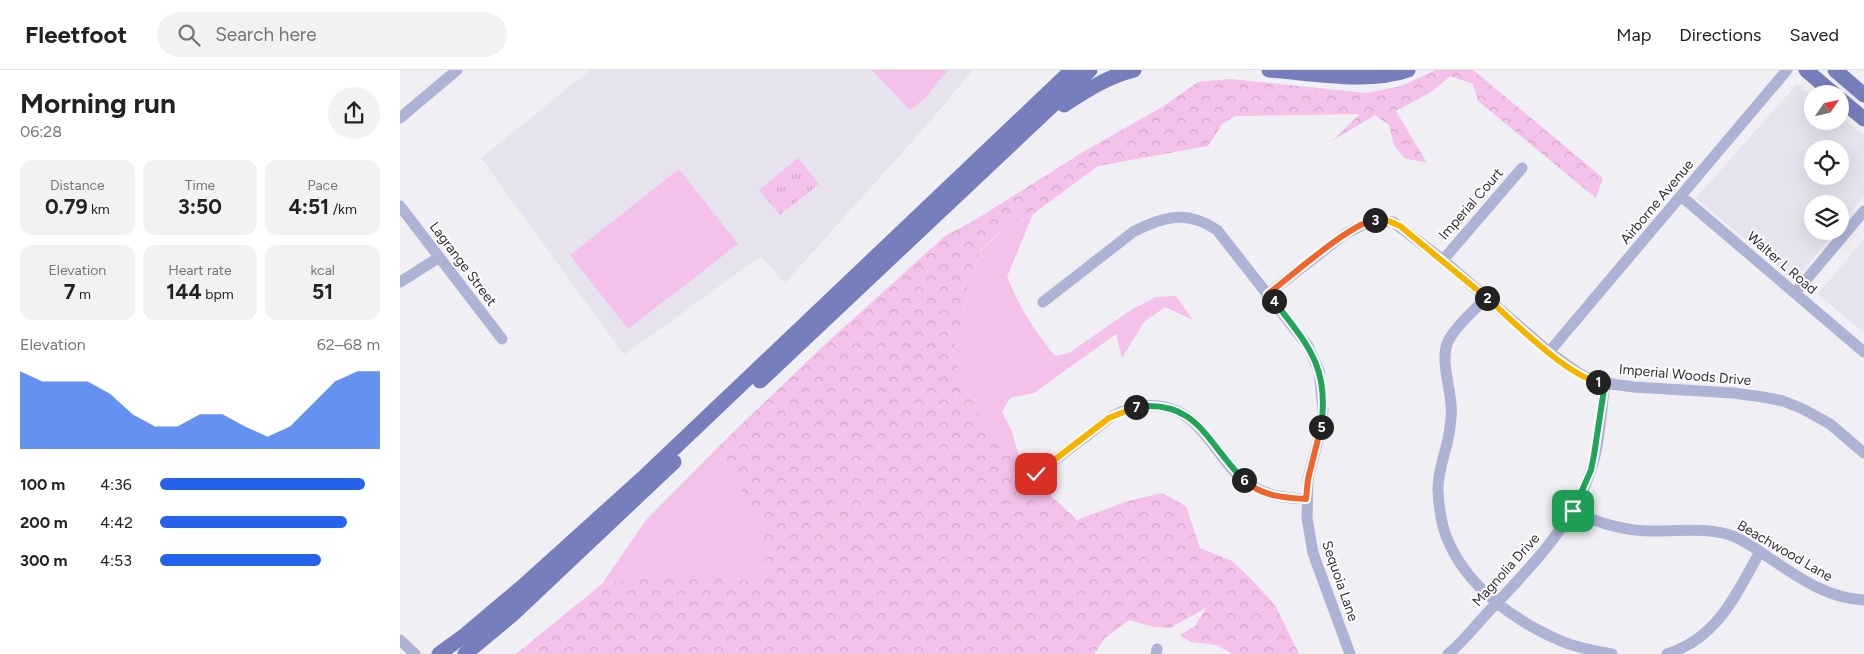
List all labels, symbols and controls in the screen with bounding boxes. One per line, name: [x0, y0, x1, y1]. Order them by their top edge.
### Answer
search box: [157, 12, 507, 57]
text: Fleetfoot: [25, 20, 127, 49]
icon: search: [175, 21, 203, 49]
text: Search here: [215, 23, 317, 46]
text: Map: [1616, 24, 1651, 46]
text: Directions: [1679, 24, 1761, 46]
text: Saved: [1789, 24, 1839, 46]
north arrow: [1804, 85, 1849, 130]
map controls: [1804, 85, 1849, 240]
text: Morning run: [20, 86, 176, 120]
button: share: [328, 87, 380, 139]
text: 06:28: [20, 122, 62, 141]
button: locate: [1804, 140, 1849, 185]
street label: Airborne Avenue: [1617, 156, 1697, 248]
street label: Imperial Court: [1435, 165, 1507, 243]
text: Distance: [50, 177, 105, 194]
text: Time: [185, 177, 215, 194]
text: Pace: [307, 177, 338, 194]
text: 0.79: [45, 194, 88, 219]
text: 3:50: [178, 194, 222, 219]
text: 4:51: [289, 194, 329, 219]
button: layers: [1804, 195, 1849, 240]
text: km: [88, 201, 110, 218]
text: /km: [329, 201, 357, 218]
pin: 3: [1362, 208, 1388, 232]
text: 3: [1372, 212, 1379, 229]
street label: Lagrange Street: [426, 219, 500, 309]
street label: Walter L Road: [1744, 228, 1820, 298]
text: Elevation: [49, 262, 106, 279]
text: Heart rate: [168, 262, 232, 279]
text: kcal: [310, 262, 335, 279]
text: 7: [64, 279, 75, 304]
text: 144: [166, 279, 202, 304]
text: 51: [312, 279, 333, 304]
text: m: [75, 286, 91, 303]
text: bpm: [202, 286, 234, 303]
pin: 2: [1474, 286, 1500, 310]
pin: 4: [1262, 288, 1286, 314]
text: 2: [1483, 290, 1492, 307]
text: 4: [1270, 293, 1279, 310]
text: Elevation: [20, 335, 86, 354]
text: 62–68 m: [317, 335, 380, 354]
street label: Imperial Woods Drive: [1618, 361, 1752, 389]
pin: 1: [1586, 370, 1610, 394]
text: 1: [1596, 374, 1601, 391]
pin: 7: [1124, 394, 1148, 420]
text: 7: [1133, 399, 1140, 416]
pin: 5: [1308, 414, 1334, 440]
text: 5: [1317, 419, 1326, 436]
pin: [1015, 453, 1057, 495]
icon: check: [1022, 460, 1050, 488]
pin: 6: [1232, 468, 1256, 492]
text: 6: [1240, 472, 1249, 489]
text: 100 m: [20, 475, 65, 494]
text: 4:36: [100, 475, 132, 494]
pin: [1552, 490, 1594, 532]
icon: arrive: [1559, 497, 1587, 525]
text: 200 m: [20, 513, 68, 532]
text: 4:42: [100, 513, 133, 532]
street label: Beachwood Lane: [1734, 517, 1836, 585]
street label: Magnolia Drive: [1469, 530, 1543, 610]
street label: Sequoia Lane: [1318, 539, 1362, 624]
text: 300 m: [20, 551, 67, 570]
text: 4:53: [100, 551, 132, 570]

